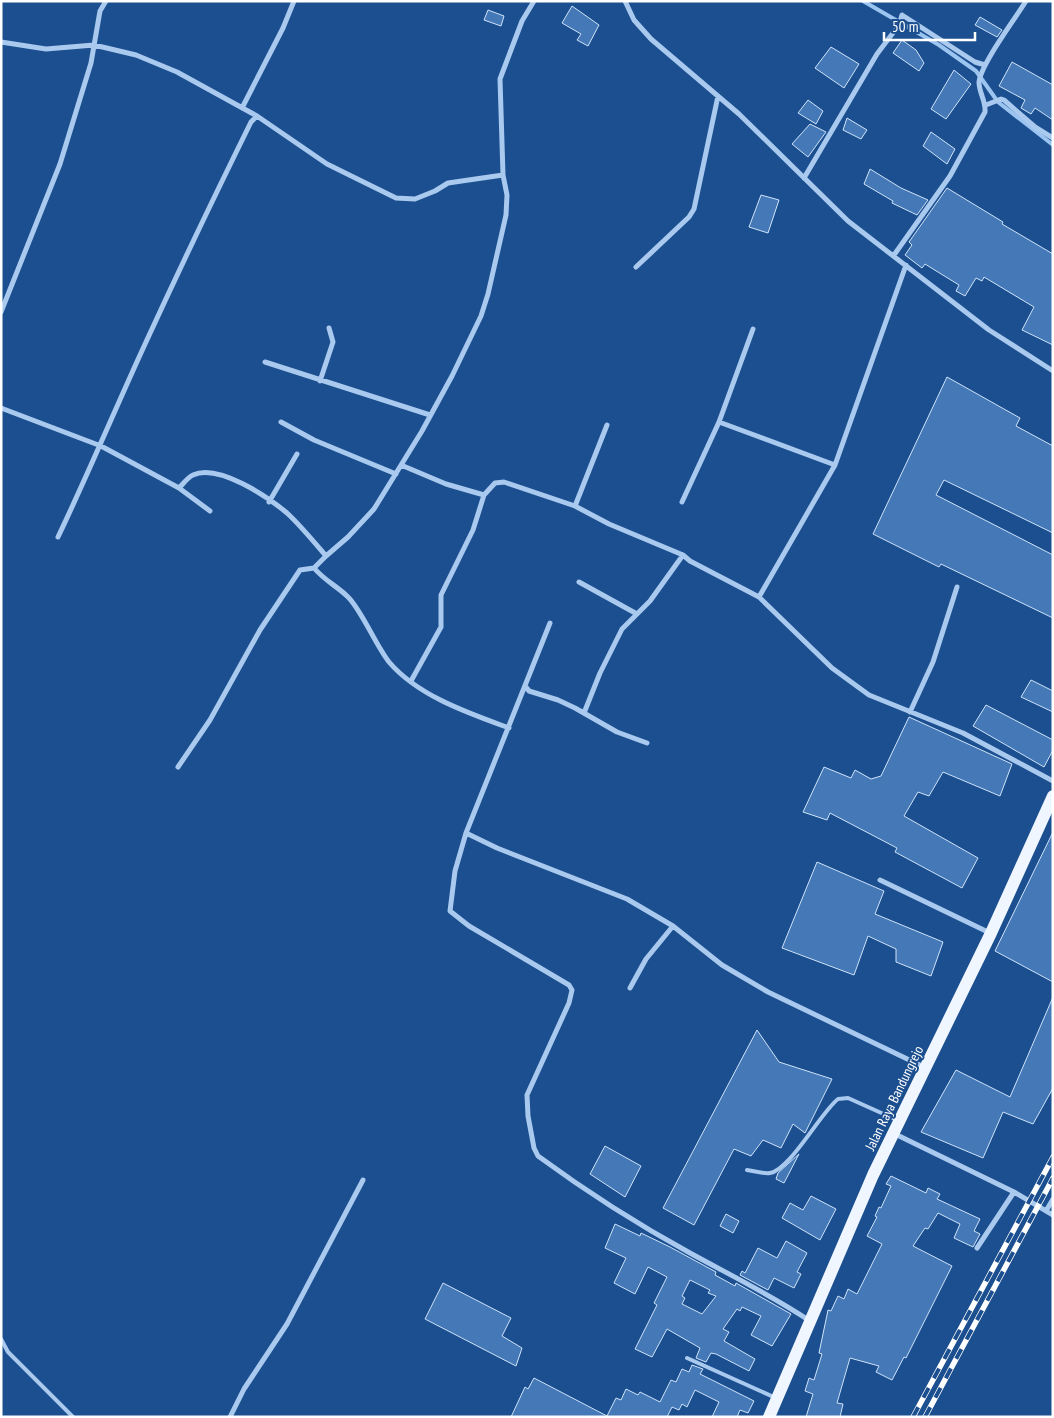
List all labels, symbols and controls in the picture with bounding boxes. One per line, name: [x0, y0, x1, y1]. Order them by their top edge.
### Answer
scale bar: [884, 10, 975, 42]
text: 50 m: [892, 17, 918, 36]
street label: Jalan Raya Bandungrejo: [860, 1043, 927, 1154]

